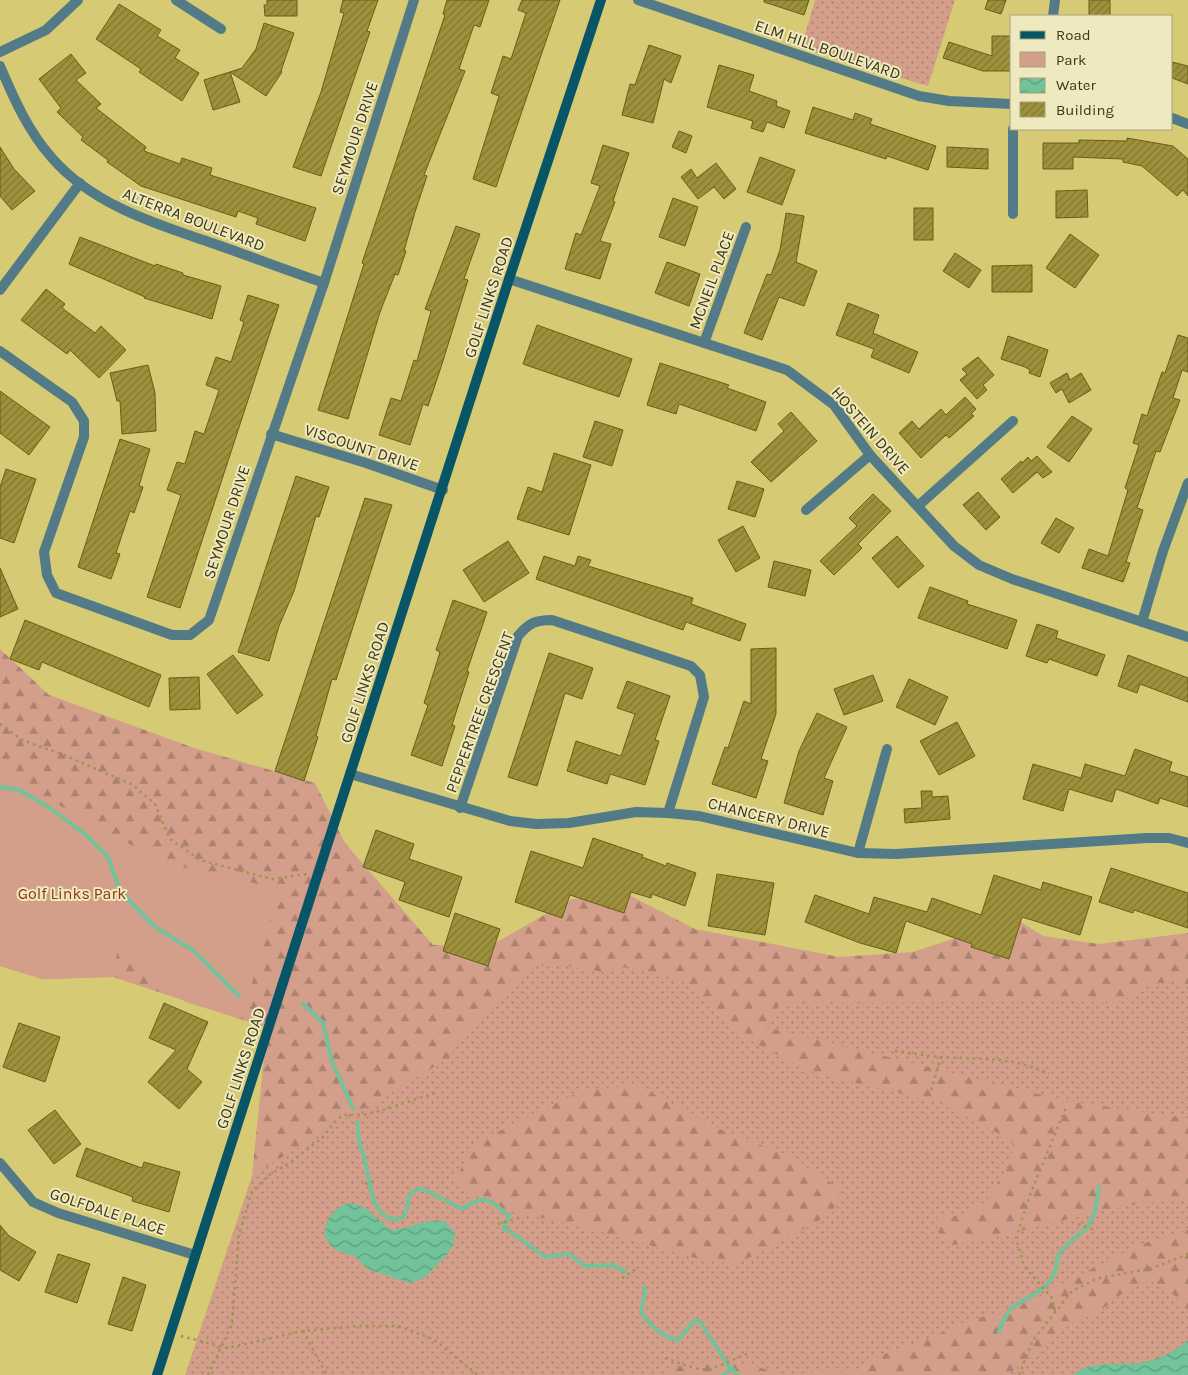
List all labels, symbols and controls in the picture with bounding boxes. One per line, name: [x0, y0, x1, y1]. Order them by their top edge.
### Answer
legend: [1010, 15, 1173, 130]
street label: ELM HILL BOULEVARD: [752, 16, 903, 83]
text: Road: [1056, 26, 1091, 44]
text: Park: [1056, 51, 1086, 69]
text: Water: [1056, 76, 1097, 94]
street label: SEYMOUR DRIVE: [327, 79, 382, 197]
text: Building: [1056, 101, 1114, 119]
street label: ALTERRA BOULEVARD: [120, 184, 268, 255]
street label: MCNEIL PLACE: [685, 228, 738, 332]
street label: GOLF LINKS ROAD: [460, 234, 517, 360]
street label: HOSTEIN DRIVE: [827, 383, 914, 478]
street label: VISCOUNT DRIVE: [302, 420, 422, 475]
street label: SEYMOUR DRIVE: [199, 463, 254, 581]
street label: GOLF LINKS ROAD: [336, 619, 393, 745]
street label: PEPPERTREE CRESCENT: [441, 629, 517, 795]
street label: CHANCERY DRIVE: [706, 793, 832, 842]
park label: Golf Links Park: [18, 884, 126, 903]
street label: GOLF LINKS ROAD: [212, 1005, 269, 1131]
street label: GOLFDALE PLACE: [47, 1184, 168, 1239]

